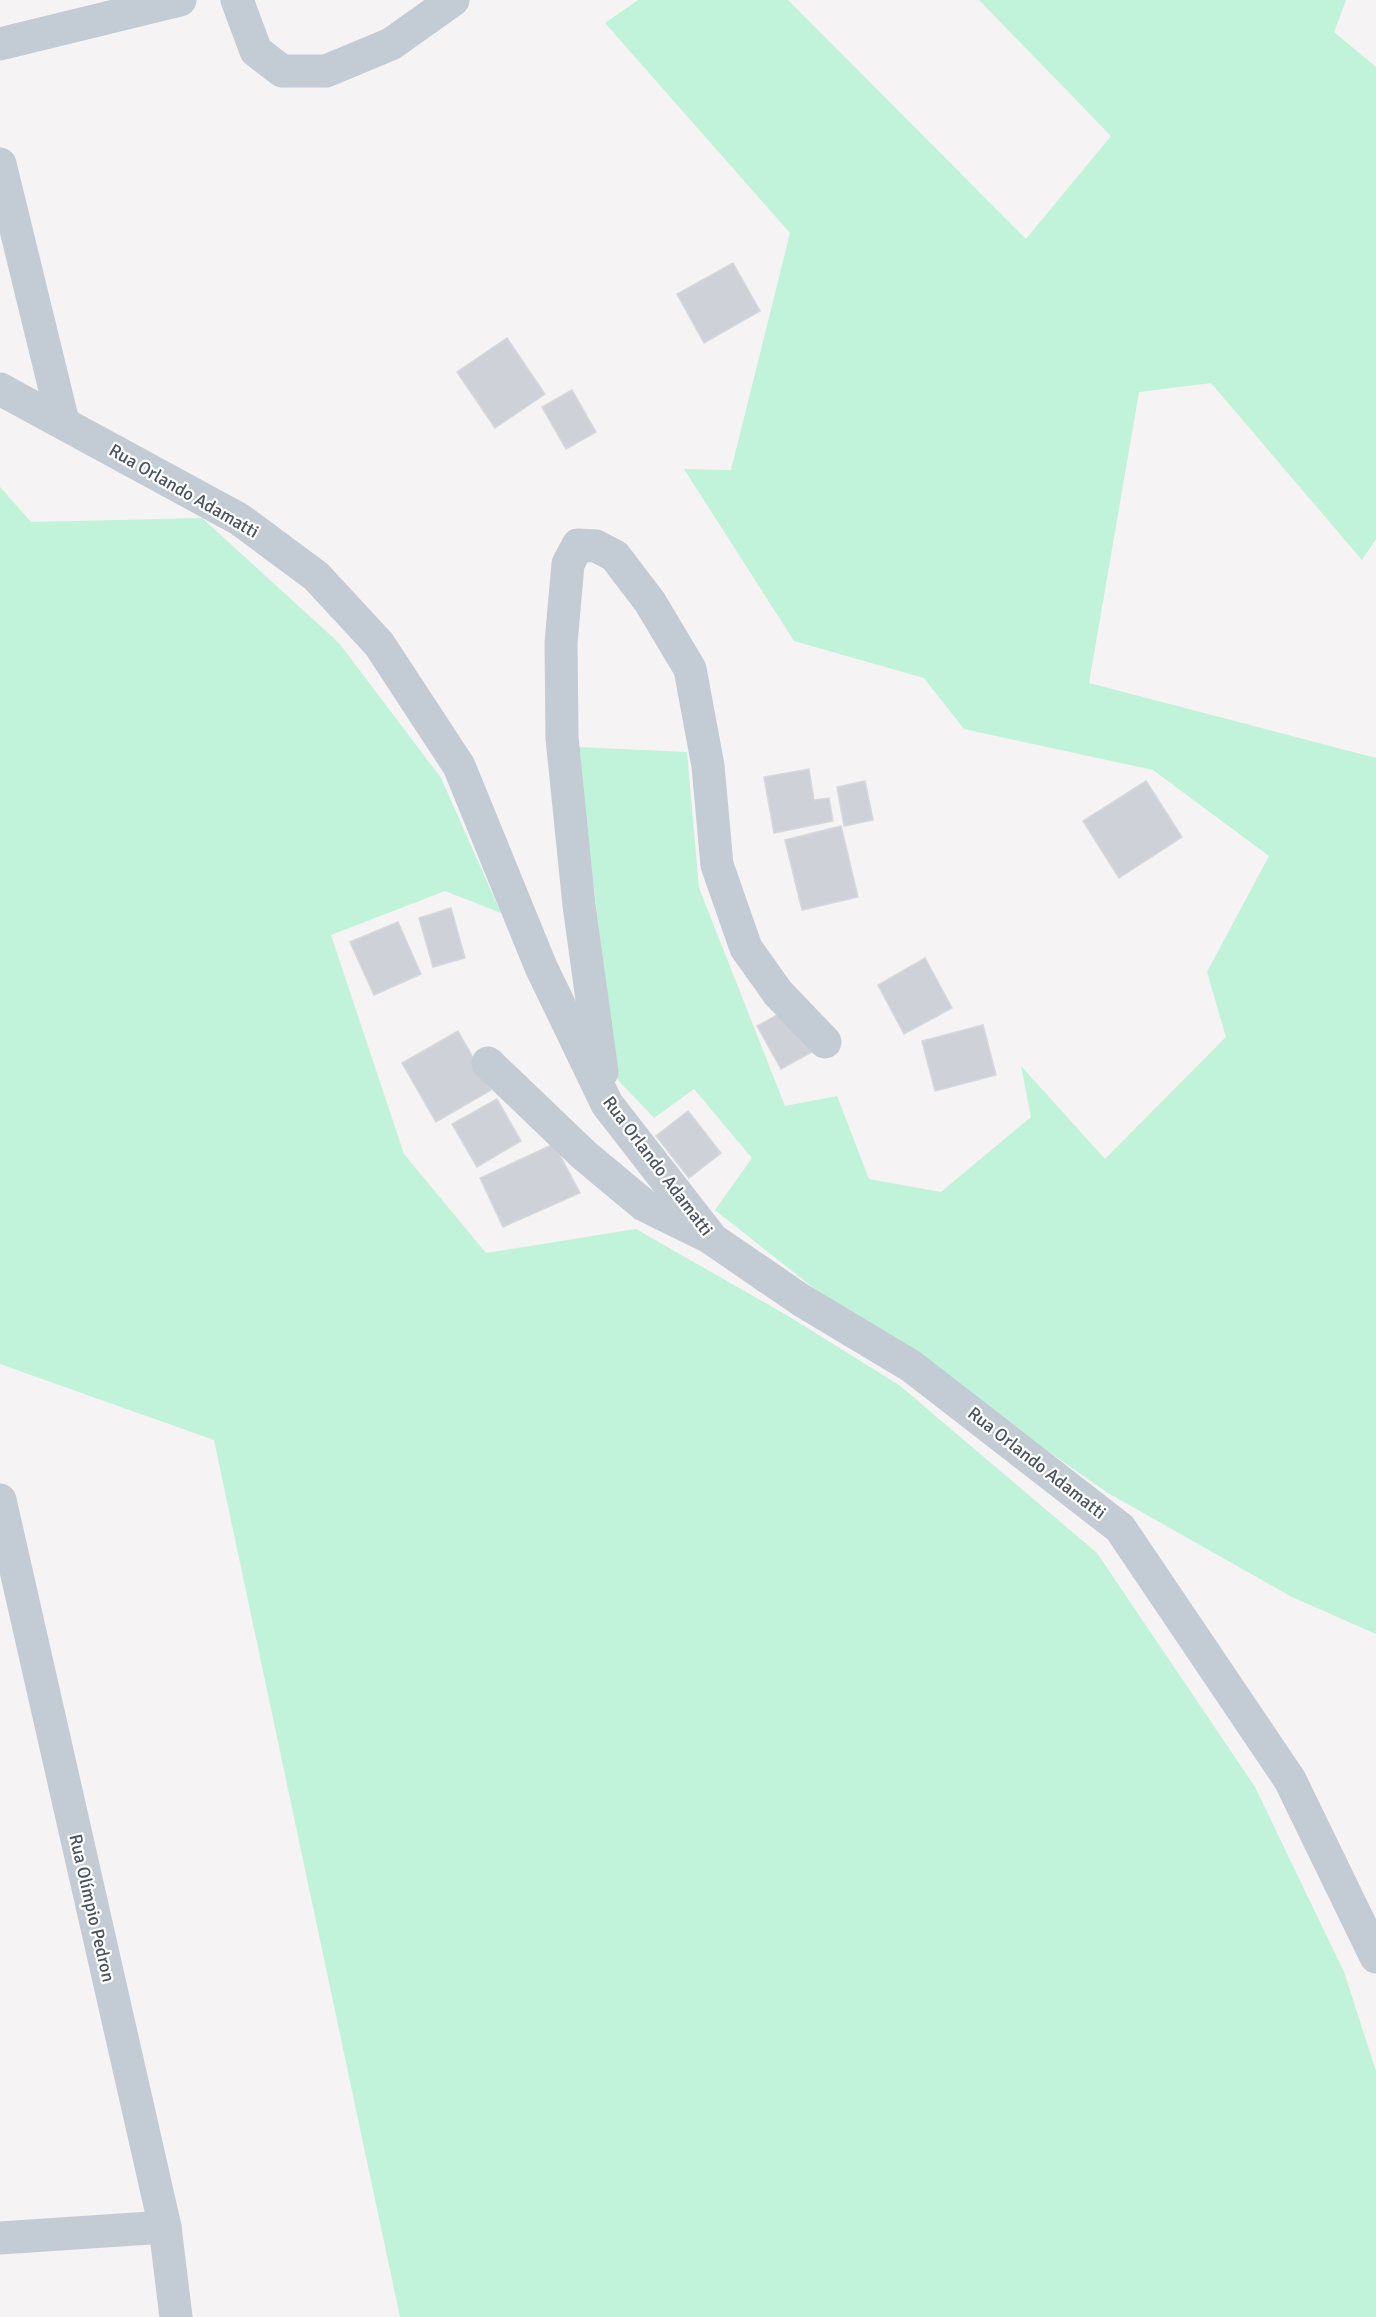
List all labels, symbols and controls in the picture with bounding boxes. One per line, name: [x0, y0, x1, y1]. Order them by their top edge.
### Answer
street label: Rua Orlando Adamatti: [105, 439, 263, 543]
street label: Rua Orlando Adamatti: [598, 1092, 718, 1240]
street label: Rua Orlando Adamatti: [963, 1402, 1111, 1524]
street label: Rua Olímpio Pedron: [64, 1832, 120, 1984]

